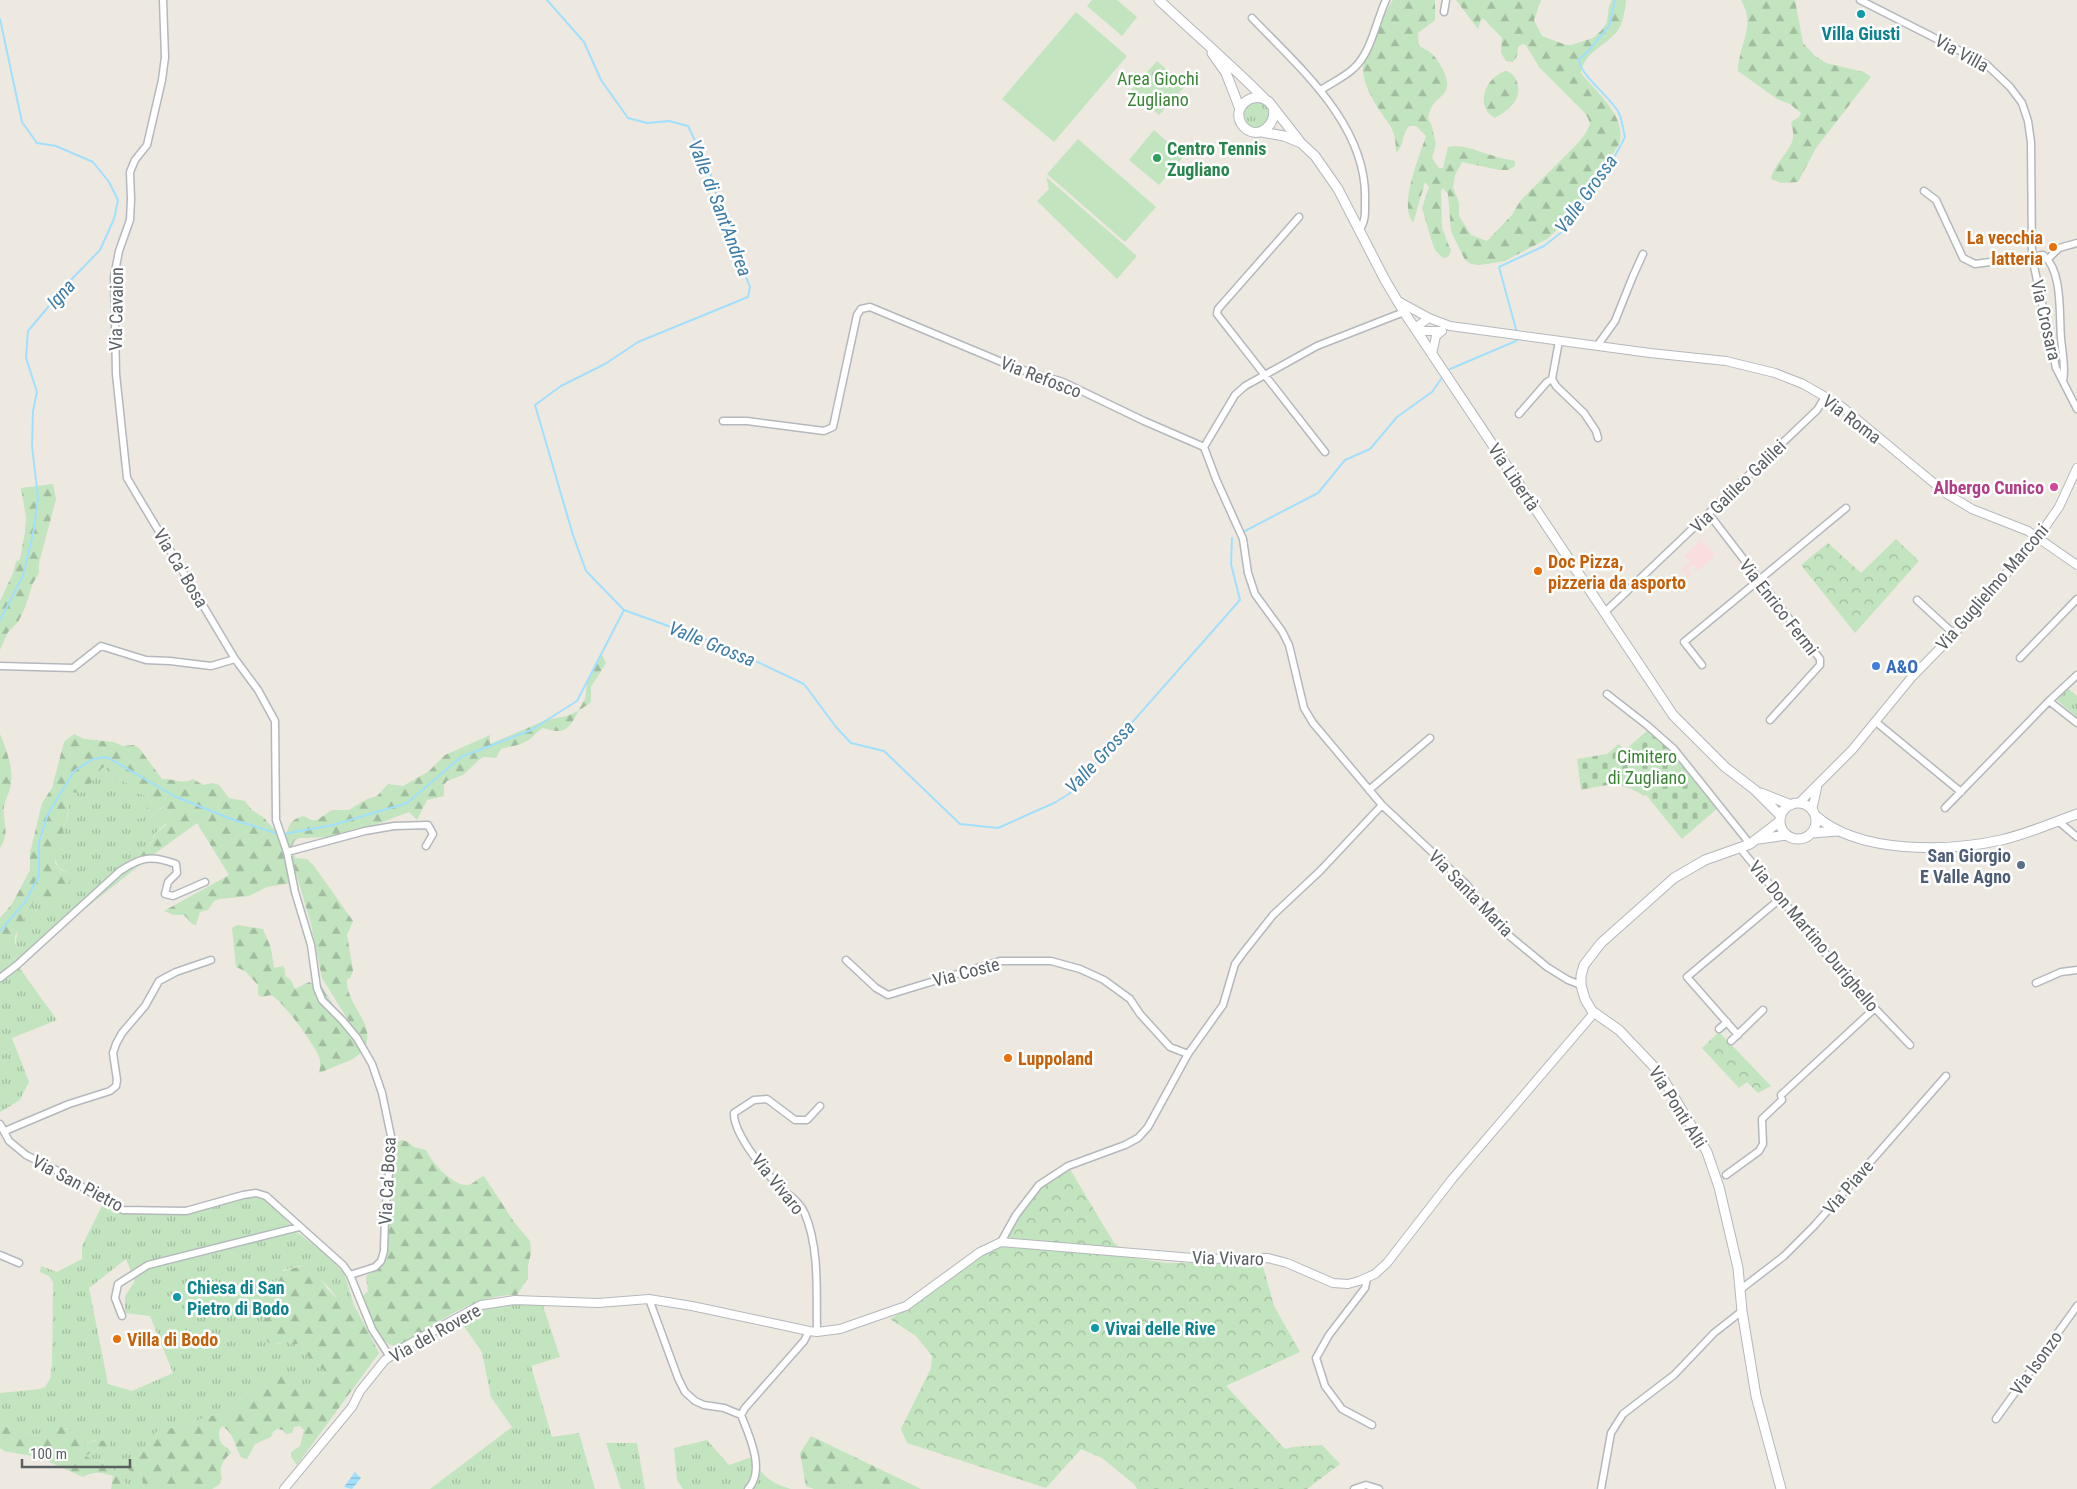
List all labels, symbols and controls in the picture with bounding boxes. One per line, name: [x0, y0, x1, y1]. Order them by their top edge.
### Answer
marker: Villa Giusti: [1855, 8, 1867, 20]
place label: Villa Giusti: [1822, 23, 1900, 44]
street label: Via Villa: [1932, 30, 1992, 76]
park label: Area Giochi Zugliano: [1117, 68, 1199, 110]
water label: Valle di Sant'Andrea: [683, 136, 757, 280]
place label: Centro Tennis Zugliano: [1167, 138, 1267, 180]
water label: Valle Grossa: [1550, 150, 1622, 238]
marker: Centro Tennis Zugliano: [1151, 152, 1163, 164]
place label: La vecchia latteria: [1967, 227, 2043, 269]
marker: La vecchia latteria: [2047, 241, 2059, 253]
street label: Via Cavaion: [105, 267, 127, 351]
water label: Igna: [42, 275, 80, 313]
street label: Via Crosara: [2027, 278, 2065, 362]
street label: Via Refosco: [997, 352, 1085, 402]
street label: Via Roma: [1819, 390, 1885, 448]
street label: Via Galileo Galilei: [1686, 435, 1790, 537]
street label: Via Libertà: [1484, 439, 1544, 515]
place label: Albergo Cunico: [1933, 477, 2044, 498]
marker: Albergo Cunico: [2048, 481, 2060, 493]
street label: Via Guglielmo Marconi: [1931, 520, 2053, 654]
street label: Via Ca' Bosa: [149, 525, 213, 611]
place label: Doc Pizza, pizzeria da asporto: [1548, 551, 1686, 593]
street label: Via Enrico Fermi: [1735, 555, 1823, 659]
marker: Doc Pizza, pizzeria da asporto: [1532, 565, 1544, 577]
water label: Valle Grossa: [665, 616, 759, 672]
place label: A&O: [1886, 656, 1918, 677]
marker: A&O: [1870, 660, 1882, 672]
water label: Valle Grossa: [1060, 716, 1140, 798]
park label: Cimitero di Zugliano: [1608, 746, 1686, 788]
street label: Via Santa Maria: [1424, 845, 1518, 941]
place label: San Giorgio E Valle Agno: [1920, 845, 2011, 887]
street label: Via Don Martino Durighello: [1745, 856, 1883, 1016]
marker: San Giorgio E Valle Agno: [2015, 859, 2027, 871]
street label: Via Coste: [930, 953, 1002, 991]
place label: Luppoland: [1018, 1048, 1093, 1069]
marker: Luppoland: [1002, 1052, 1014, 1064]
street label: Via Ponti Alti: [1645, 1062, 1711, 1152]
street label: Via Ca' Bosa: [374, 1136, 400, 1226]
street label: Via San Pietro: [29, 1150, 127, 1216]
street label: Via Vivaro: [747, 1150, 809, 1218]
street label: Via Piave: [1819, 1155, 1877, 1219]
street label: Via Vivaro: [1192, 1247, 1264, 1269]
place label: Chiesa di San Pietro di Bodo: [187, 1277, 289, 1319]
marker: Chiesa di San Pietro di Bodo: [171, 1291, 183, 1303]
street label: Via del Rovere: [386, 1299, 484, 1367]
place label: Vivai delle Rive: [1105, 1318, 1216, 1339]
marker: Vivai delle Rive: [1089, 1322, 1101, 1334]
street label: Via Isonzo: [2006, 1327, 2066, 1399]
place label: Villa di Bodo: [127, 1329, 218, 1350]
marker: Villa di Bodo: [111, 1333, 123, 1345]
scale bar: [22, 1436, 130, 1468]
text: 100 m: [30, 1445, 67, 1463]

